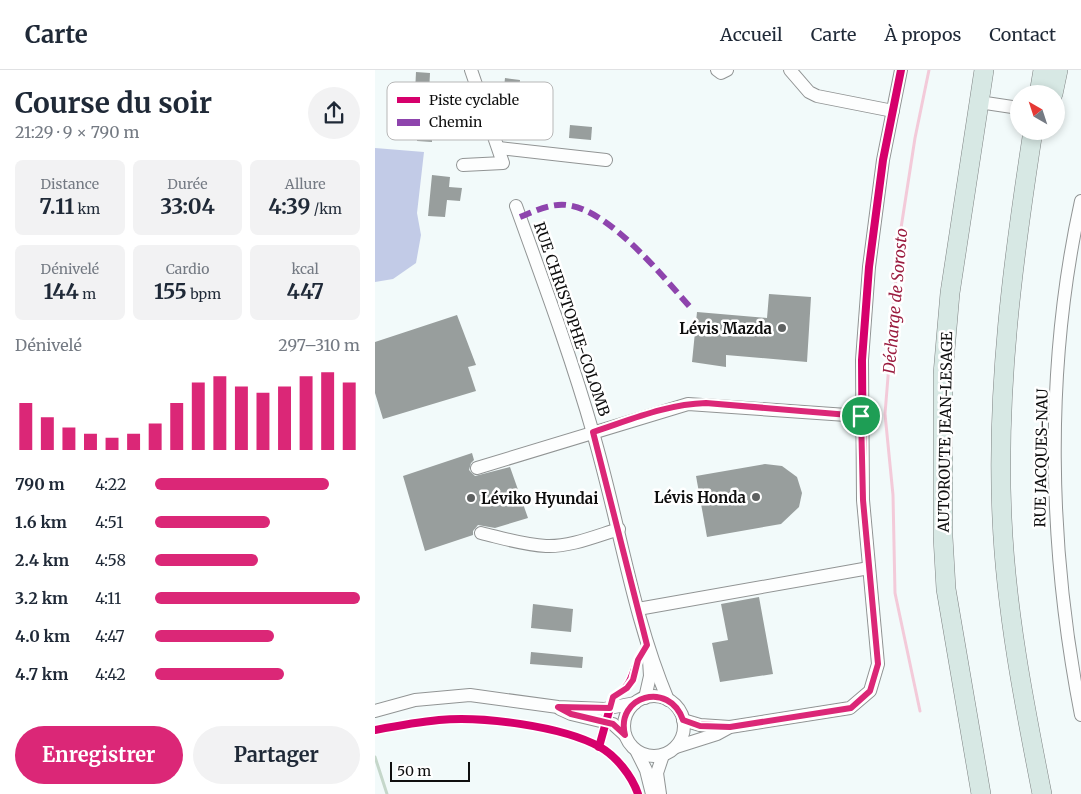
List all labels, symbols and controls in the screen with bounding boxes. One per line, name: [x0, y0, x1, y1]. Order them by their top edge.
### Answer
text: Carte: [25, 19, 88, 50]
text: Accueil: [720, 23, 783, 46]
text: Carte: [811, 23, 856, 46]
text: À propos: [884, 23, 961, 46]
text: Contact: [989, 23, 1056, 46]
legend: [387, 82, 553, 140]
text: Course du soir: [15, 85, 212, 121]
north arrow: [1010, 85, 1065, 140]
map controls: [1010, 85, 1065, 140]
button: share: [308, 87, 360, 139]
text: Piste cyclable: [429, 91, 519, 109]
text: Chemin: [429, 113, 482, 131]
text: 21:29 · 9 × 790 m: [15, 122, 139, 142]
text: Distance: [41, 175, 99, 193]
text: Durée: [167, 175, 208, 193]
text: Allure: [285, 175, 325, 193]
text: 7.11: [39, 193, 74, 220]
text: 33:04: [160, 193, 215, 220]
text: 4:39: [268, 193, 310, 220]
text: km: [74, 200, 100, 218]
text: /km: [310, 200, 342, 218]
street label: RUE CHRISTOPHE-COLOMB: [530, 219, 614, 419]
water label: Décharge de Sorosto: [879, 227, 911, 376]
text: Dénivelé: [41, 260, 99, 278]
text: Cardio: [166, 260, 209, 278]
text: kcal: [291, 260, 319, 278]
text: 144: [44, 278, 79, 305]
text: 155: [154, 278, 187, 305]
text: 447: [287, 278, 324, 305]
text: m: [79, 285, 96, 303]
text: bpm: [187, 285, 221, 303]
place label: Lévis Mazda: [679, 319, 773, 338]
marker: Lévis Mazda: [776, 322, 788, 334]
street label: AUTOROUTE JEAN-LESAGE: [934, 331, 956, 534]
text: Dénivelé: [15, 335, 82, 355]
text: 297–310 m: [278, 335, 360, 355]
street label: RUE JACQUES-NAU: [1030, 388, 1052, 528]
pin: [840, 395, 882, 437]
icon: arrive: [847, 402, 875, 430]
text: 790 m: [15, 474, 65, 494]
text: 4:22: [95, 474, 126, 494]
place label: Lévis Honda: [654, 488, 747, 507]
place label: Léviko Hyundai: [481, 489, 598, 508]
marker: Lévis Honda: [750, 491, 762, 503]
marker: Léviko Hyundai: [465, 492, 477, 504]
text: 1.6 km: [15, 512, 67, 532]
text: 4:51: [95, 512, 123, 532]
text: 2.4 km: [15, 550, 69, 570]
text: 4:58: [95, 550, 126, 570]
text: 3.2 km: [15, 588, 68, 608]
text: 4:11: [95, 588, 121, 608]
text: 4.0 km: [15, 626, 70, 646]
text: 4:47: [95, 626, 125, 646]
text: 4.7 km: [15, 664, 68, 684]
text: 4:42: [95, 664, 126, 684]
button: Enregistrer: [15, 726, 183, 784]
button: Partager: [193, 726, 360, 784]
scale bar: [390, 759, 470, 782]
text: 50 m: [397, 762, 431, 780]

